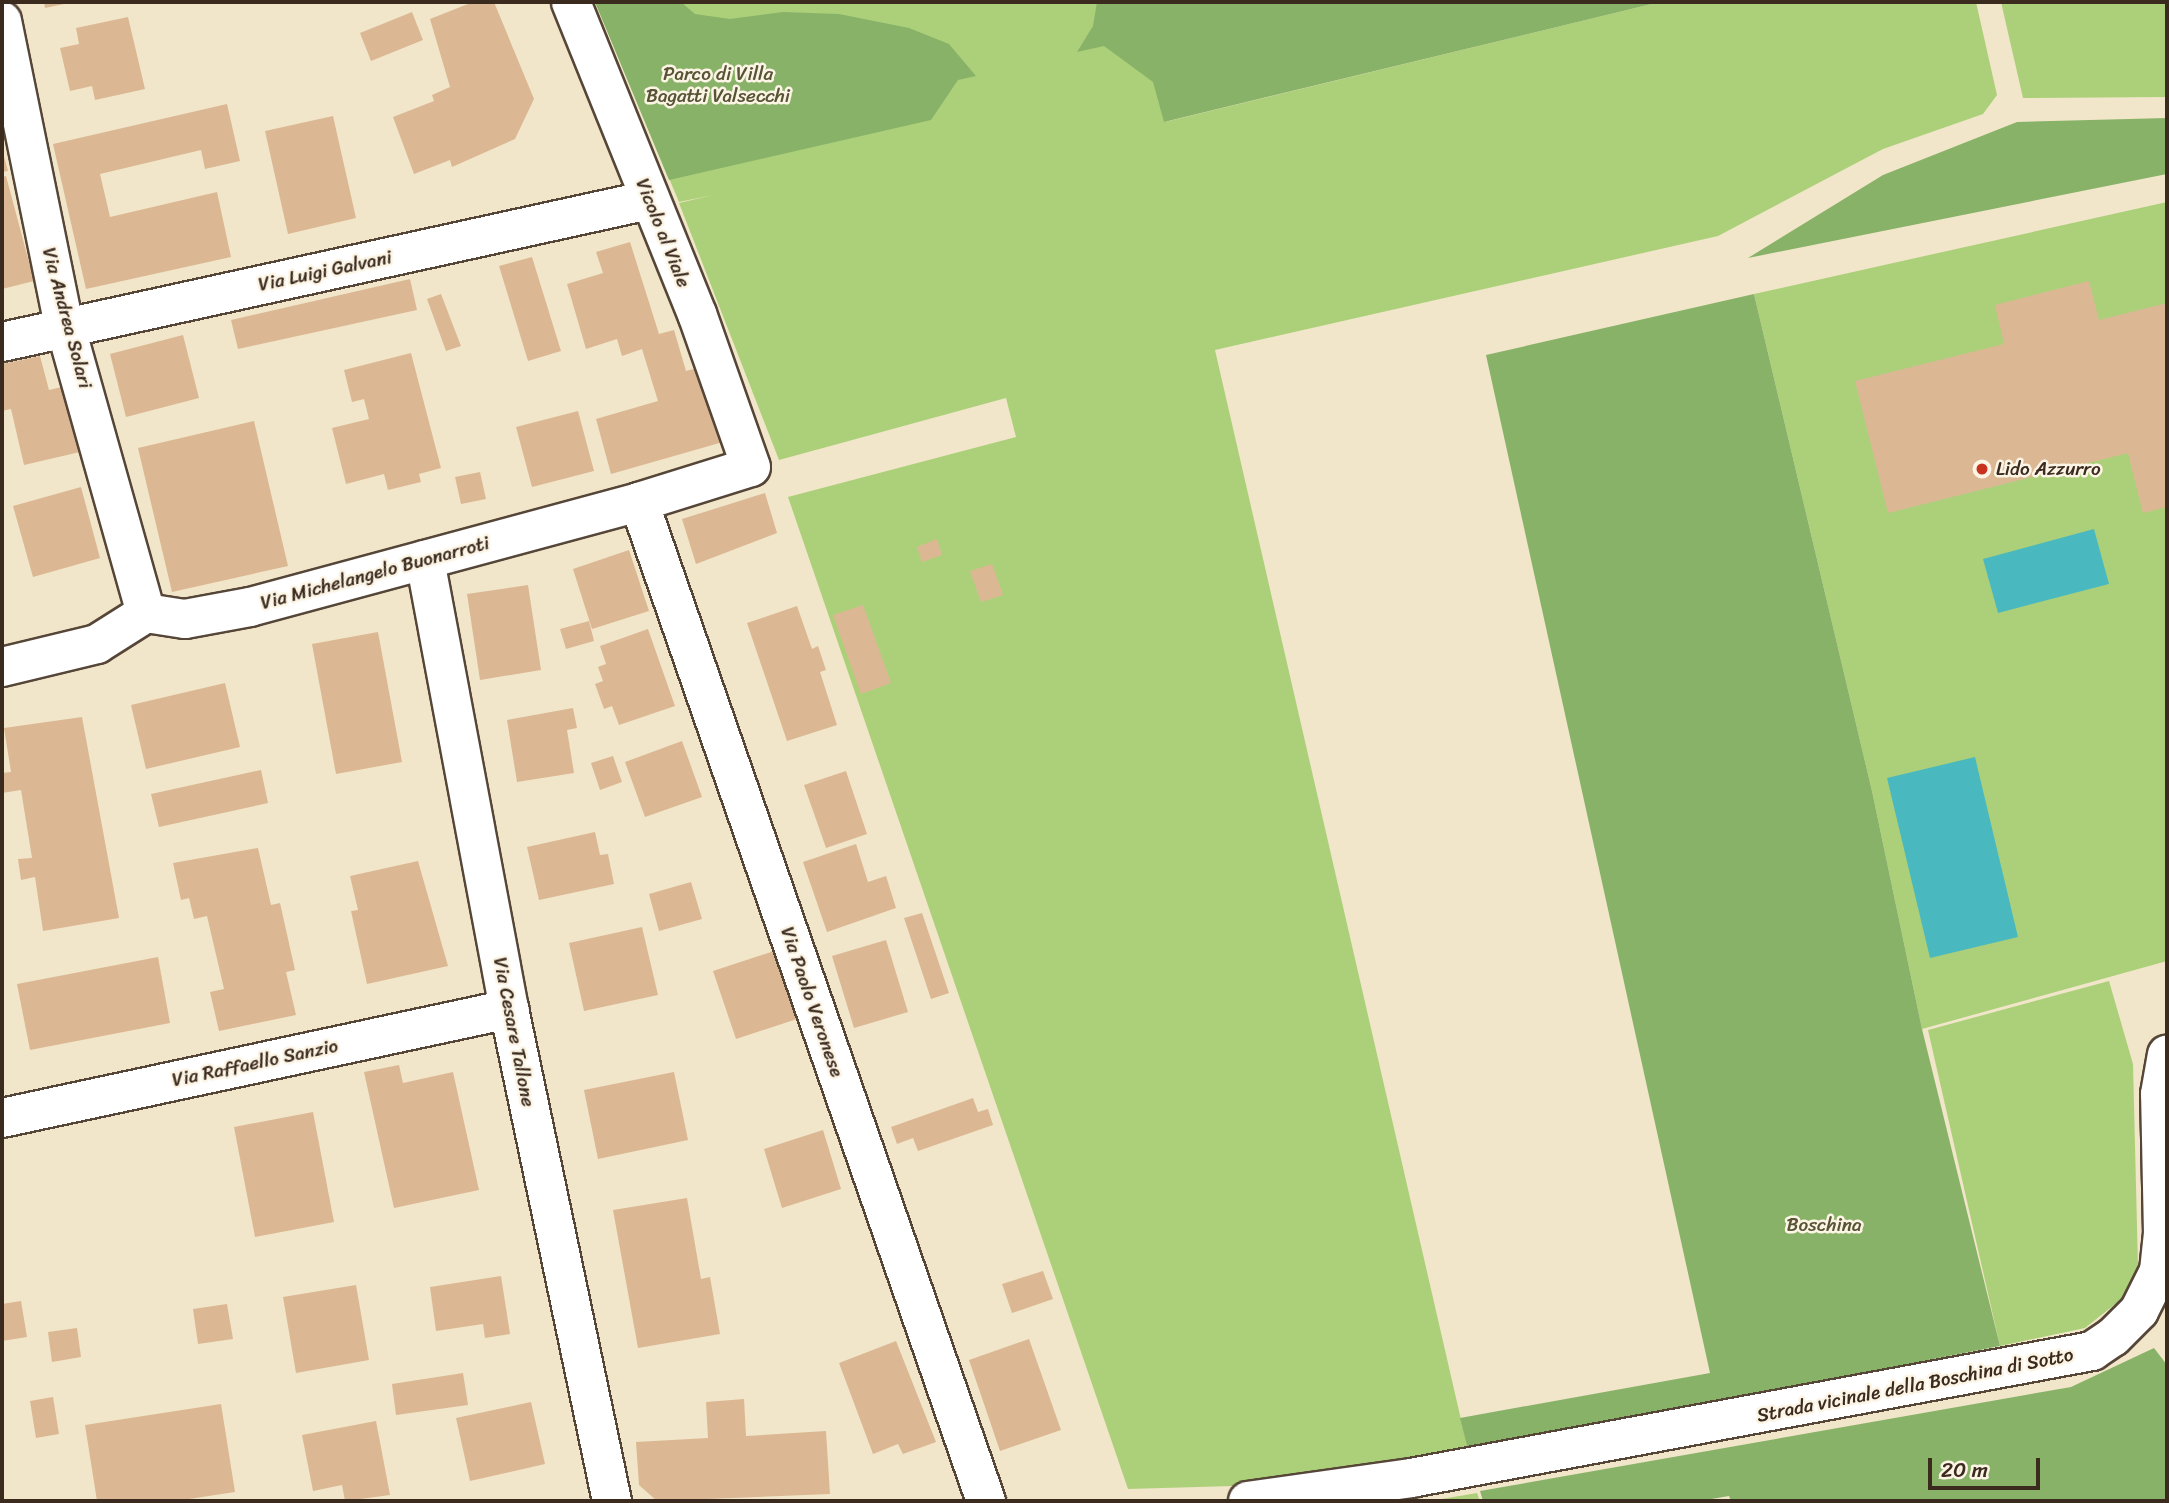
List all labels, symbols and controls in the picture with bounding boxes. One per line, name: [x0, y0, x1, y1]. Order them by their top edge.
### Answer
park label: Parco di Villa Bagatti Valsecchi: [646, 63, 790, 107]
street label: Vicolo al Viale: [631, 175, 695, 291]
street label: Via Andrea Solari: [37, 245, 97, 391]
street label: Via Luigi Galvani: [256, 246, 394, 296]
place label: Lido Azzurro: [1996, 458, 2101, 480]
marker: Lido Azzurro: [1974, 461, 1990, 477]
street label: Via Michelangelo Buonarroti: [258, 531, 492, 615]
street label: Via Paolo Veronese: [776, 925, 848, 1079]
street label: Via Cesare Tallone: [488, 956, 540, 1108]
street label: Via Raffaello Sanzio: [170, 1034, 340, 1092]
park label: Boschina: [1787, 1214, 1861, 1236]
street label: Strada vicinale della Boschina di Sotto: [1754, 1343, 2076, 1427]
scale bar: [1931, 1444, 2043, 1488]
text: 20 m: [1941, 1451, 1988, 1489]

